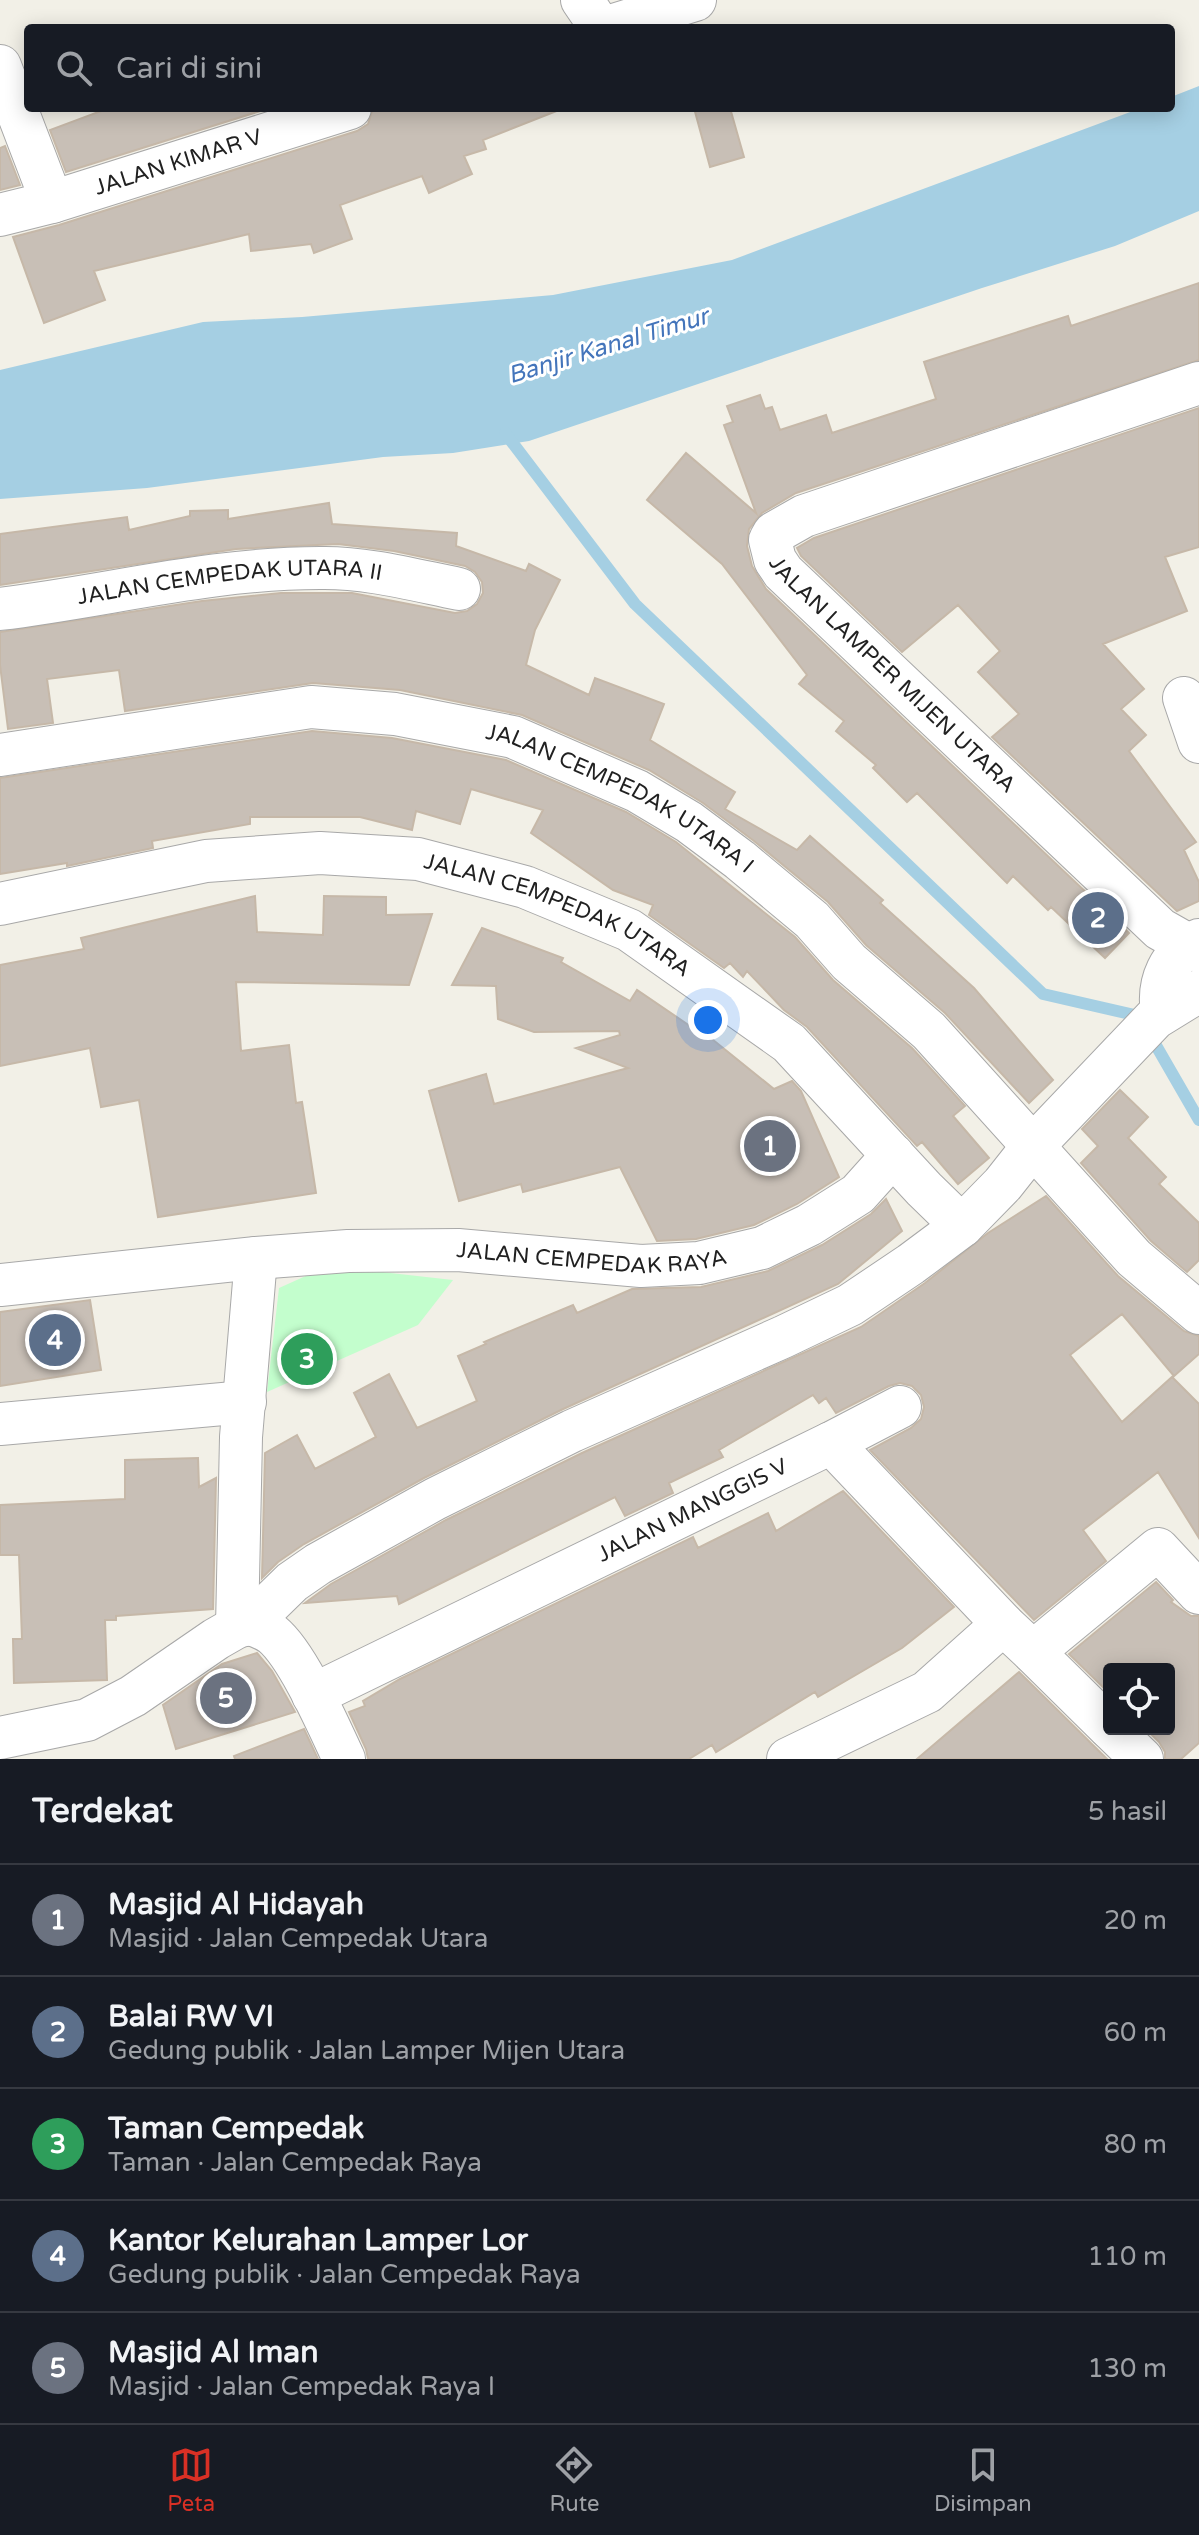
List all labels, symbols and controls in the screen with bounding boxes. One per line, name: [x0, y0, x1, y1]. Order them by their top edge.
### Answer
search box: [24, 24, 1175, 112]
icon: search: [52, 46, 96, 90]
text: Cari di sini: [116, 50, 262, 87]
street label: JALAN KIMAR V: [91, 124, 265, 201]
water label: Banjir Kanal Timur: [504, 301, 714, 390]
street label: JALAN LAMPER MIJEN UTARA: [763, 551, 1021, 798]
street label: JALAN CEMPEDAK UTARA II: [76, 555, 384, 610]
street label: JALAN CEMPEDAK UTARA I: [484, 719, 759, 879]
street label: JALAN CEMPEDAK UTARA: [421, 848, 696, 982]
pin: 2: [1072, 888, 1124, 948]
your location: [688, 1000, 728, 1040]
pin: 1: [744, 1116, 796, 1176]
street label: JALAN CEMPEDAK RAYA: [456, 1237, 729, 1279]
pin: 4: [29, 1310, 81, 1370]
pin: 3: [281, 1329, 333, 1389]
street label: JALAN MANGGIS V: [593, 1453, 792, 1568]
map controls: [1103, 1663, 1175, 1735]
button: locate: [1103, 1663, 1175, 1735]
pin: 5: [200, 1668, 252, 1728]
text: Terdekat: [32, 1791, 173, 1832]
text: 5 hasil: [1088, 1796, 1167, 1827]
text: Masjid Al Hidayah: [108, 1886, 364, 1923]
text: 1: [50, 1905, 66, 1936]
text: 20 m: [1104, 1905, 1167, 1936]
text: Masjid · Jalan Cempedak Utara: [108, 1923, 488, 1954]
text: Balai RW VI: [108, 1998, 274, 2035]
text: 2: [50, 2017, 66, 2048]
text: 60 m: [1104, 2017, 1167, 2048]
text: Gedung publik · Jalan Lamper Mijen Utara: [108, 2035, 625, 2066]
text: Taman Cempedak: [108, 2110, 364, 2147]
text: 3: [50, 2129, 66, 2160]
text: 80 m: [1104, 2129, 1167, 2160]
text: Taman · Jalan Cempedak Raya: [108, 2147, 482, 2178]
text: Kantor Kelurahan Lamper Lor: [108, 2222, 528, 2259]
text: 4: [50, 2241, 66, 2272]
text: 110 m: [1087, 2241, 1167, 2272]
text: Gedung publik · Jalan Cempedak Raya: [108, 2259, 581, 2290]
text: Masjid Al Iman: [108, 2334, 318, 2371]
text: 5: [50, 2353, 66, 2384]
text: 130 m: [1087, 2353, 1167, 2384]
text: Masjid · Jalan Cempedak Raya I: [108, 2371, 495, 2402]
tab: Peta: [167, 2443, 215, 2517]
tab: Rute: [550, 2443, 599, 2517]
tab: Disimpan: [934, 2443, 1032, 2517]

